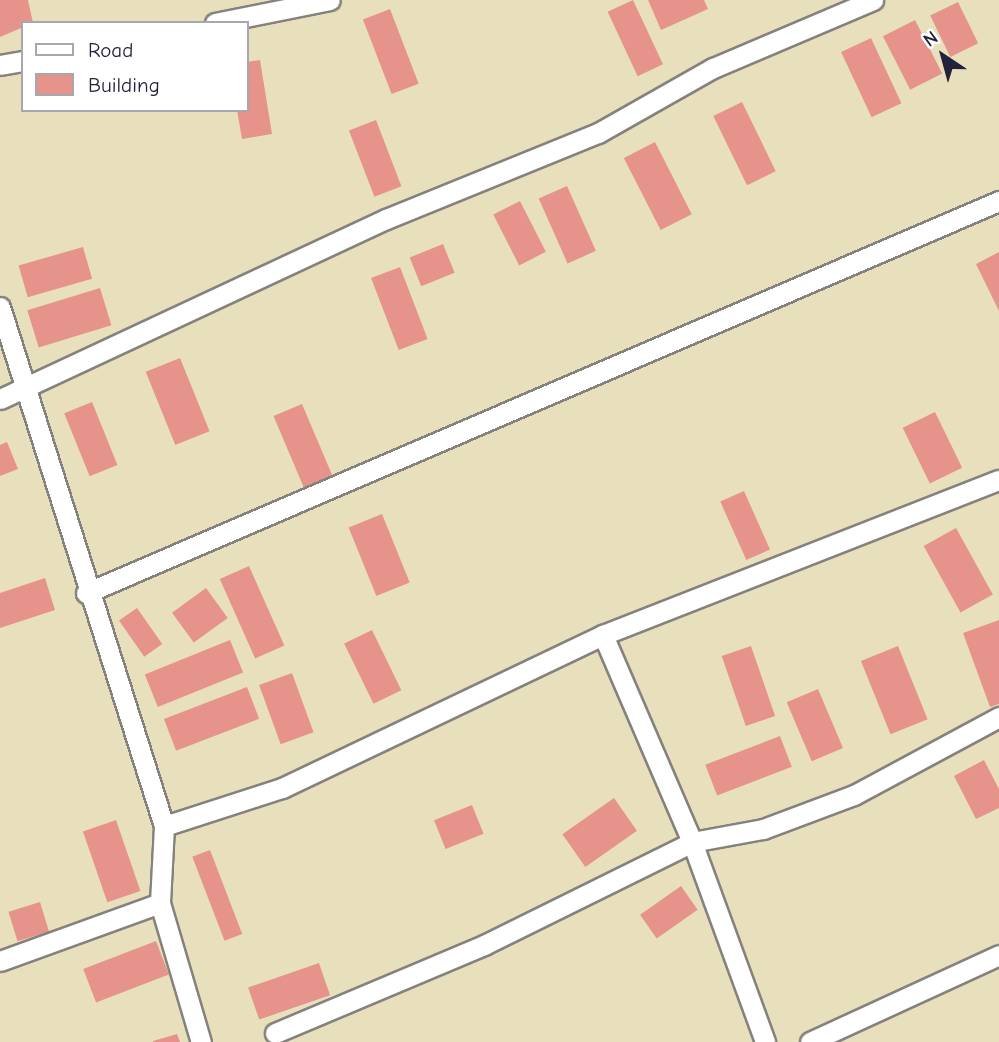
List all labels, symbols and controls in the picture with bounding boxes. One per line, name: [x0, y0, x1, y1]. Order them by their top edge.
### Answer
legend: [21, 21, 248, 112]
north arrow: [908, 21, 978, 91]
text: N: [919, 26, 942, 52]
text: Road: [88, 38, 133, 62]
text: Building: [88, 73, 160, 97]

